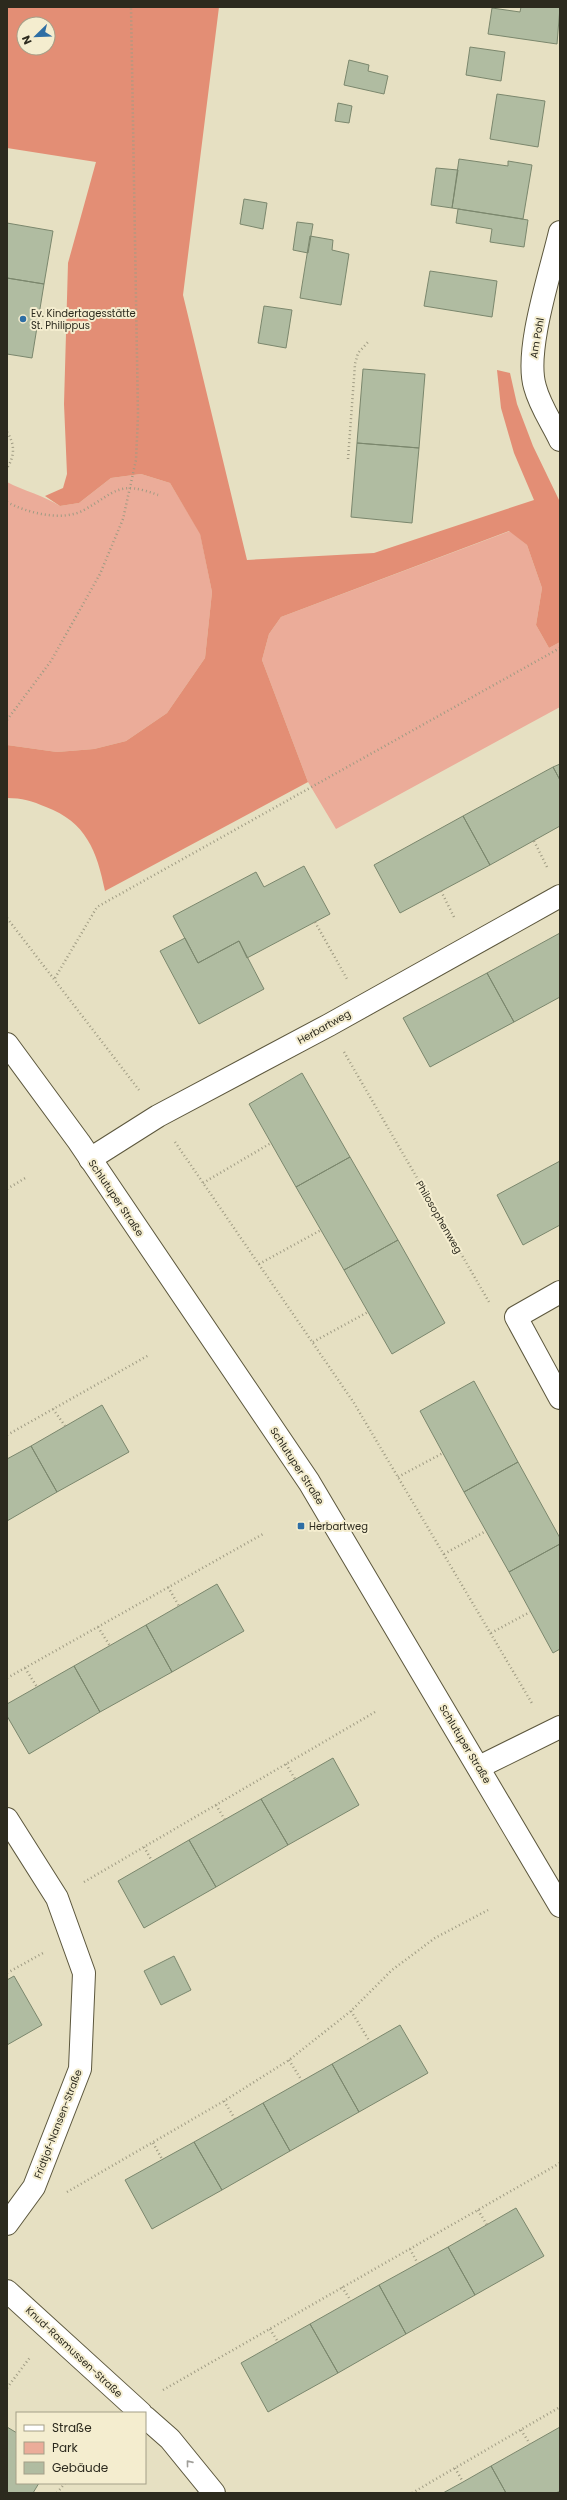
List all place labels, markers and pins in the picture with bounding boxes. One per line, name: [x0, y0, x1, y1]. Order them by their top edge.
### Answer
place label: Ev. Kindertagesstätte St. Philippus: [31, 306, 136, 333]
marker: Ev. Kindertagesstätte St. Philippus: [18, 314, 28, 324]
place label: Herbartweg: [309, 1519, 368, 1534]
marker: Herbartweg: [296, 1521, 306, 1531]

